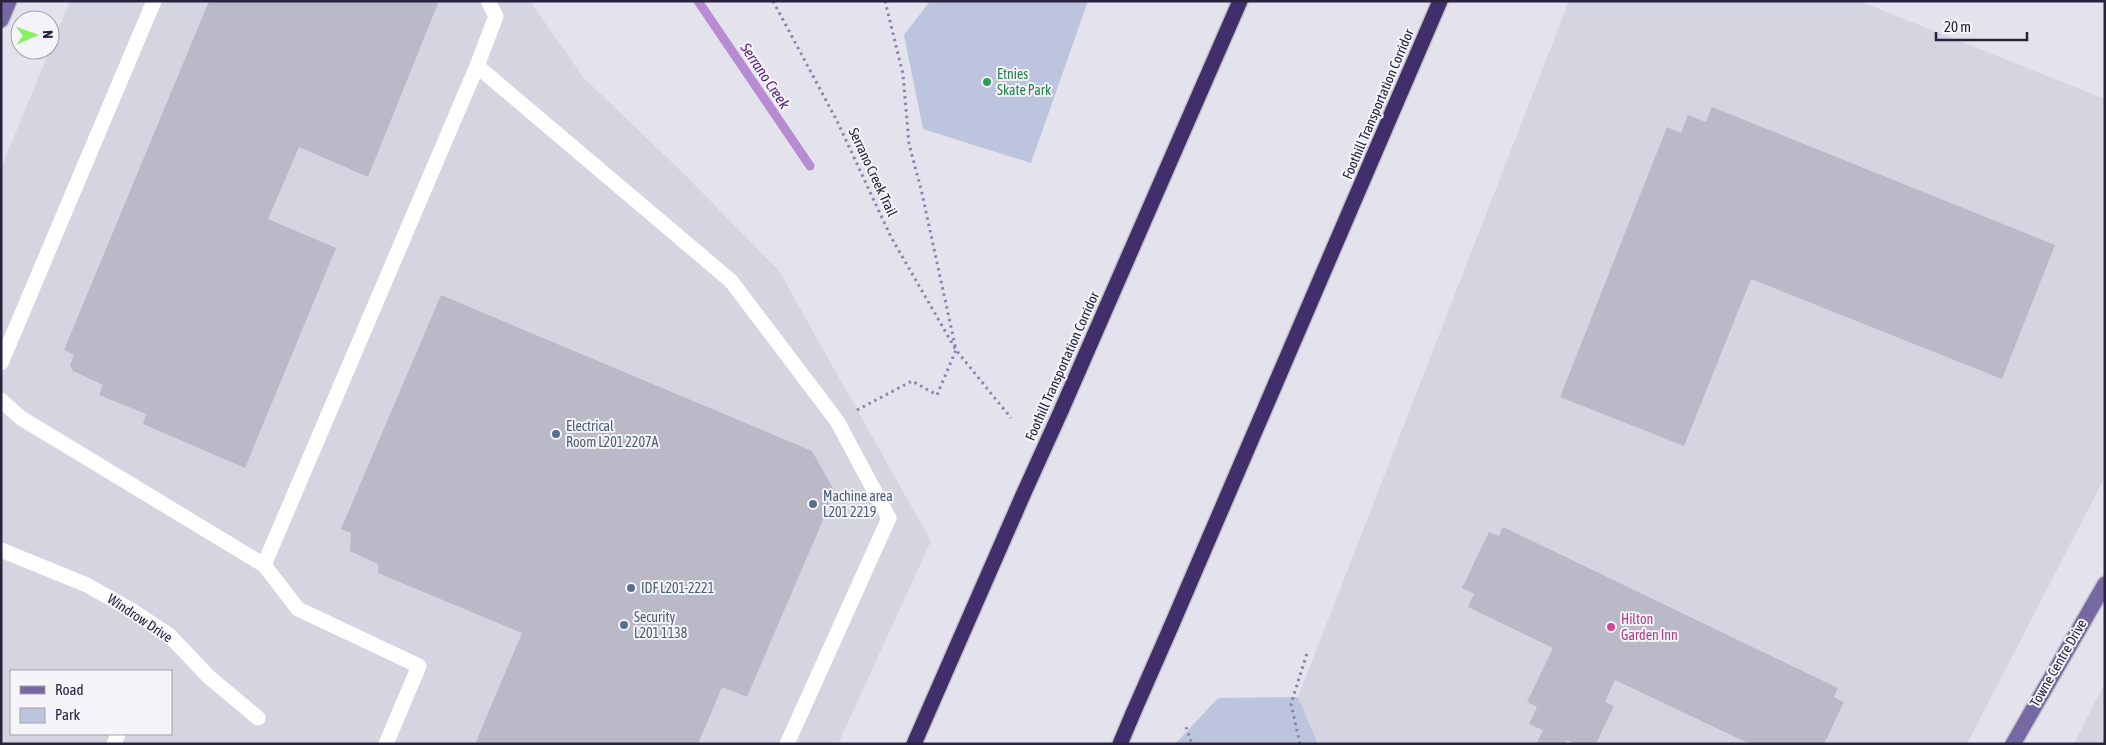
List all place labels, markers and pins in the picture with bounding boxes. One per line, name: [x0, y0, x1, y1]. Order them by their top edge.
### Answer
place label: Etnies Skate Park: [997, 66, 1051, 98]
marker: Etnies Skate Park: [981, 76, 993, 88]
place label: Electrical Room L201 2207A: [566, 418, 659, 450]
marker: Electrical Room L201 2207A: [550, 428, 562, 440]
place label: Machine area L201 2219: [823, 488, 893, 520]
marker: Machine area L201 2219: [807, 498, 819, 510]
place label: IDF L201-2221: [641, 580, 714, 596]
marker: IDF L201-2221: [625, 582, 637, 594]
place label: Security L201 1138: [634, 609, 688, 641]
place label: Hilton Garden Inn: [1621, 611, 1678, 643]
marker: Security L201 1138: [618, 619, 630, 631]
marker: Hilton Garden Inn: [1605, 621, 1617, 633]

